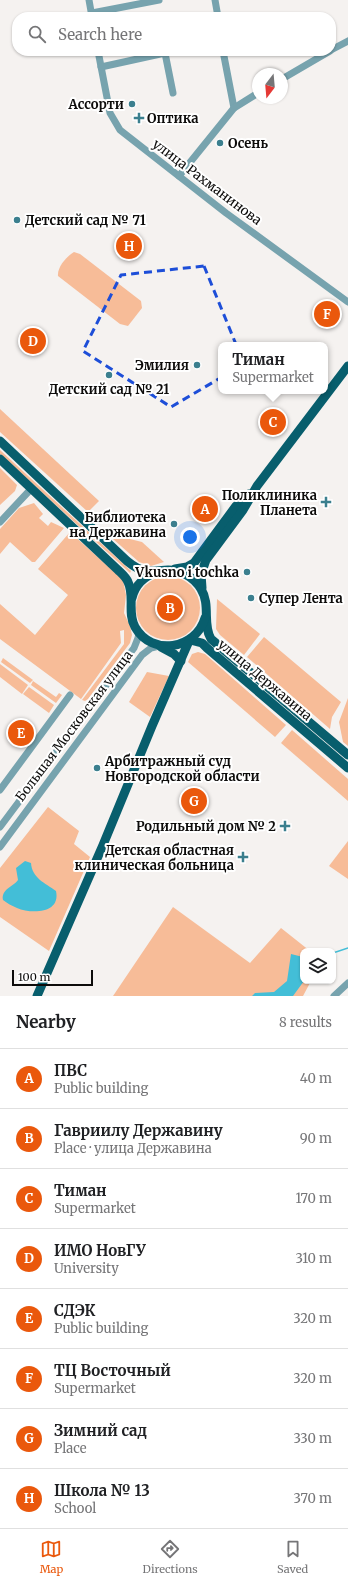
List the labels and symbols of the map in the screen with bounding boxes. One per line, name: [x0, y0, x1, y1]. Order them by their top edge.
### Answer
north arrow: [252, 68, 288, 104]
place label: Ассорти: [68, 96, 124, 113]
marker: Ассорти: [127, 99, 137, 109]
place label: Оптика: [147, 110, 199, 127]
marker: Оптика: [134, 113, 144, 123]
street label: улица Рахманинова: [149, 135, 265, 229]
place label: Осень: [228, 135, 268, 152]
marker: Осень: [215, 138, 225, 148]
place label: Детский сад № 71: [25, 212, 146, 229]
marker: Детский сад № 71: [12, 215, 22, 225]
pin: H: [116, 231, 142, 261]
pin: F: [314, 299, 340, 329]
pin: D: [20, 326, 46, 356]
place label: Эмилия: [135, 357, 189, 374]
marker: Эмилия: [192, 360, 202, 370]
marker: Детский сад № 21: [104, 370, 114, 380]
place label: Детский сад № 21: [49, 381, 169, 398]
pin: C: [260, 407, 286, 437]
place label: Поликлиника Планета: [222, 487, 317, 519]
pin: A: [192, 494, 218, 524]
marker: Поликлиника Планета: [320, 496, 332, 508]
place label: Библиотека на Державина: [69, 509, 166, 541]
marker: Библиотека на Державина: [169, 519, 179, 529]
your location: [180, 527, 200, 547]
place label: Vkusno i tochka: [134, 564, 239, 581]
marker: Vkusno i tochka: [242, 567, 252, 577]
place label: Супер Лента: [259, 590, 343, 607]
pin: B: [157, 593, 183, 623]
marker: Супер Лента: [246, 593, 256, 603]
street label: улица Державина: [214, 636, 316, 724]
street label: Большая Московская улица: [12, 647, 136, 805]
pin: E: [8, 718, 34, 748]
place label: Арбитражный суд Новгородской области: [104, 753, 260, 785]
marker: Арбитражный суд Новгородской области: [92, 763, 102, 773]
pin: G: [181, 786, 207, 816]
place label: Родильный дом № 2: [136, 818, 276, 835]
marker: Родильный дом № 2: [279, 820, 291, 832]
place label: Детская областная клиническая больница: [75, 842, 234, 874]
marker: Детская областная клиническая больница: [237, 851, 249, 863]
scale bar: [12, 968, 93, 987]

